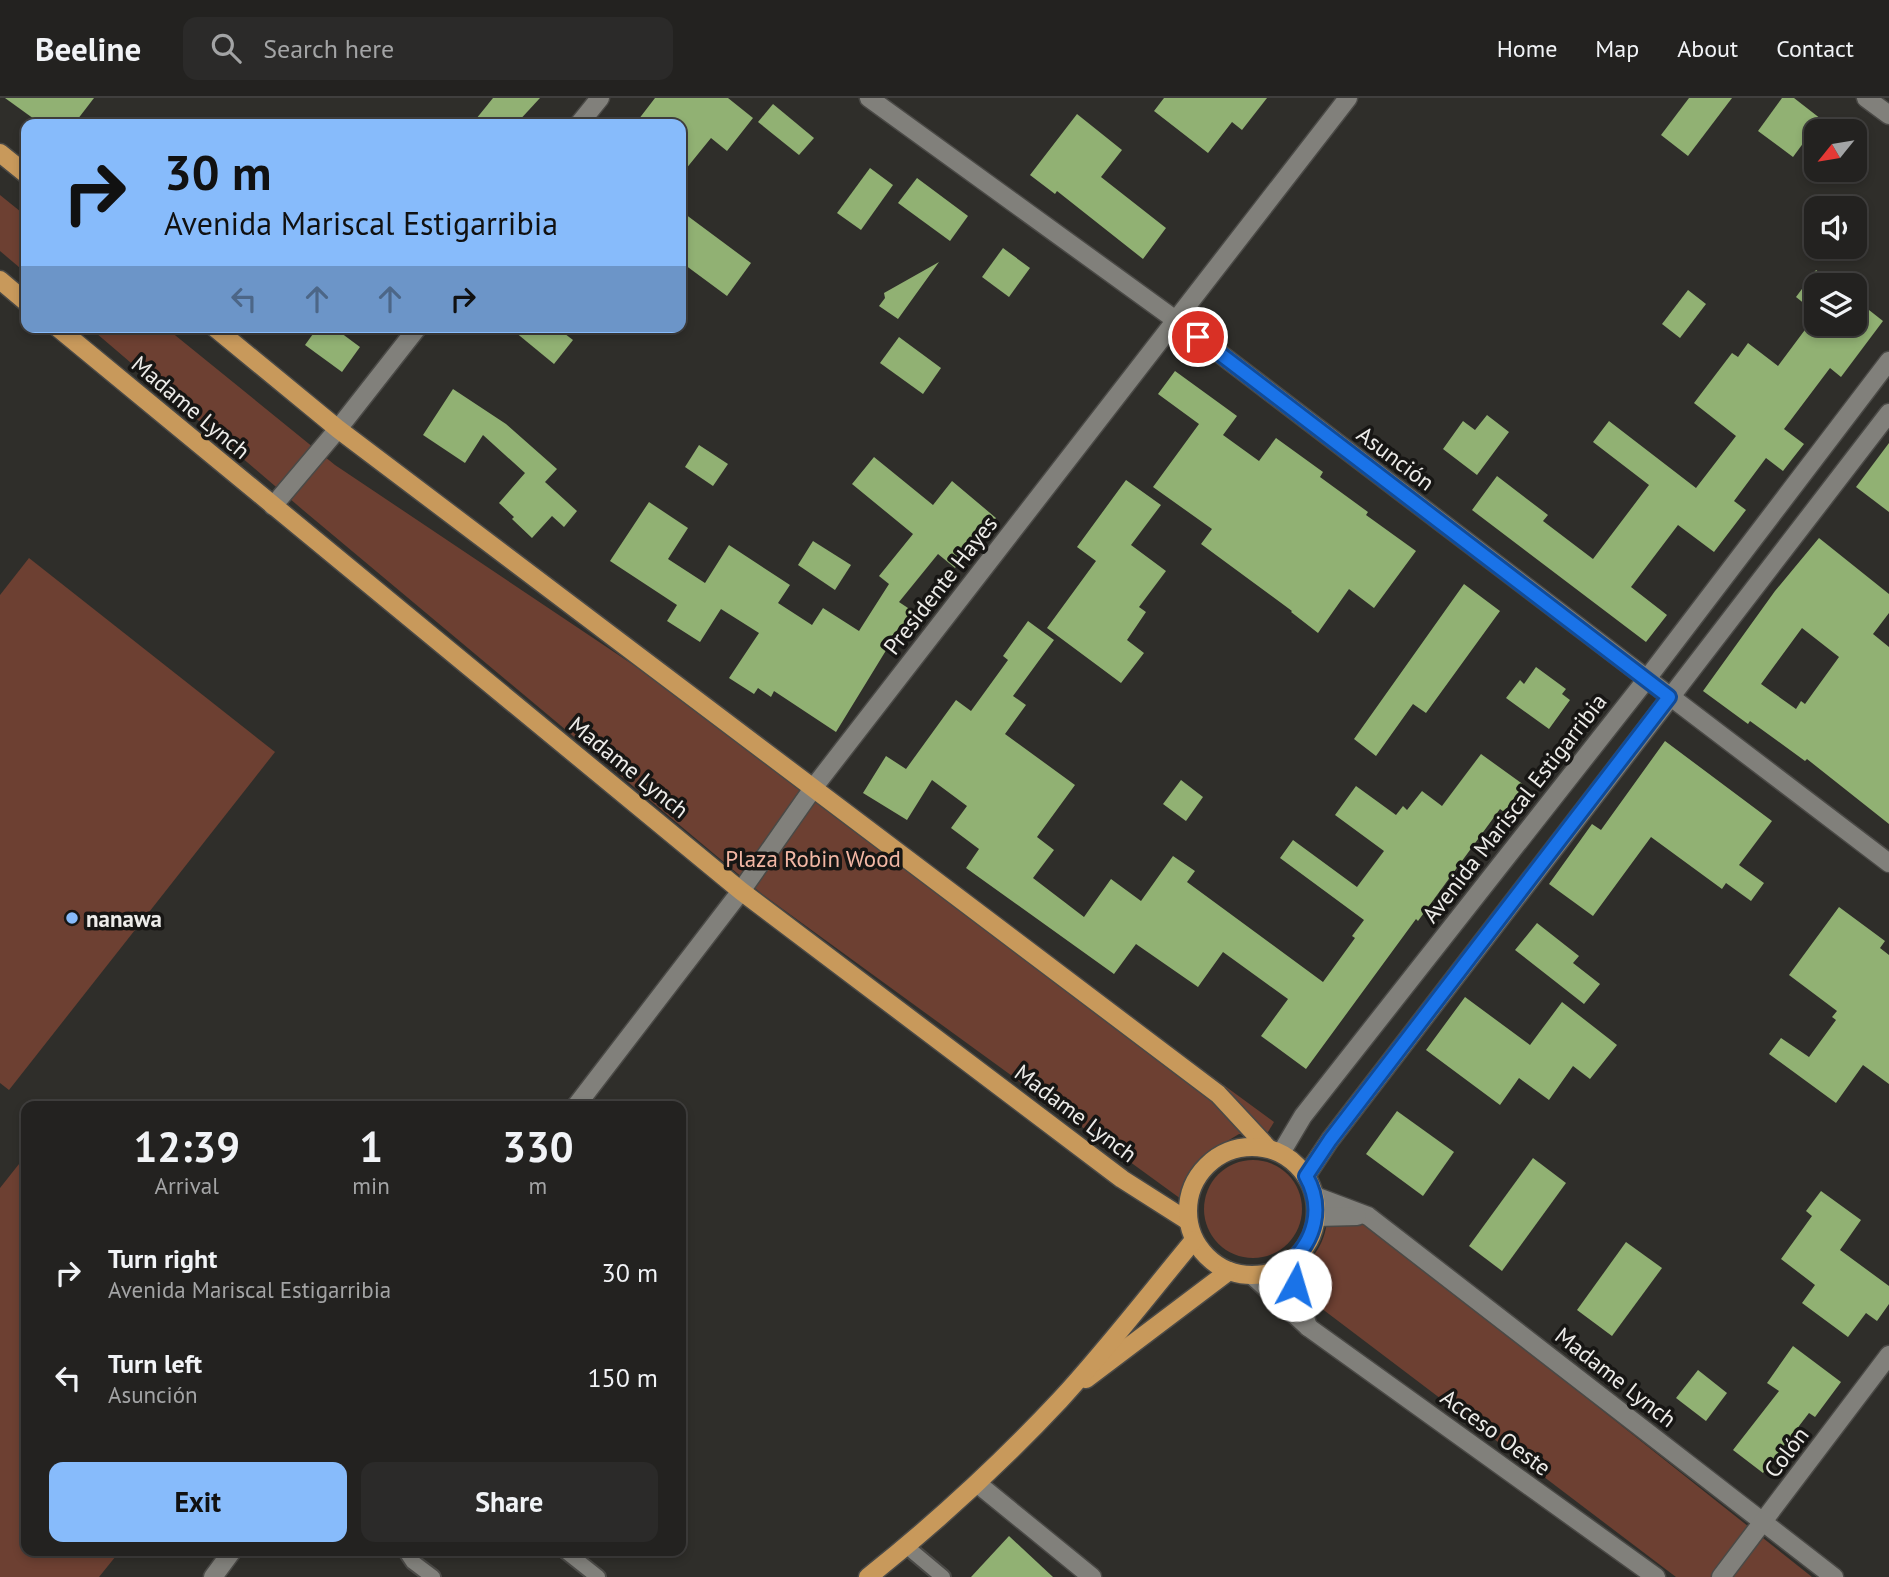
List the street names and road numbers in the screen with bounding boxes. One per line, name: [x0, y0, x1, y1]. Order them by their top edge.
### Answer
street label: Madame Lynch: [126, 349, 256, 465]
street label: Asunción: [1352, 419, 1440, 497]
street label: Presidente Hayes: [877, 510, 1003, 660]
street label: Avenida Mariscal Estigarribia: [1415, 687, 1613, 929]
street label: Madame Lynch: [563, 710, 695, 824]
street label: Madame Lynch: [1009, 1058, 1143, 1168]
street label: Madame Lynch: [1550, 1321, 1682, 1433]
street label: Acceso Oeste: [1435, 1382, 1557, 1482]
street label: Colón: [1757, 1421, 1815, 1483]

